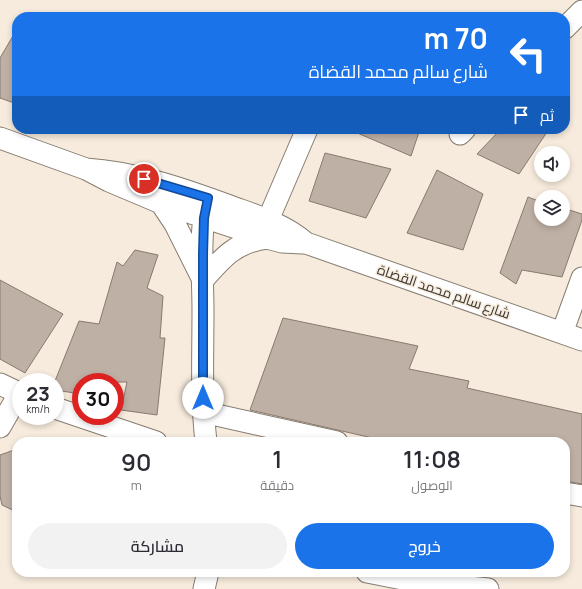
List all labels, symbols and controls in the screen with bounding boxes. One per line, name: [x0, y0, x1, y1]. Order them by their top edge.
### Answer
text: 70 m: [424, 19, 488, 57]
icon: left: [502, 28, 554, 80]
text: شارع سالم محمد القضاة: [309, 59, 488, 83]
icon: arrive: [510, 104, 532, 126]
text: ثم: [540, 105, 554, 126]
map controls: [534, 146, 570, 226]
button: sound: [534, 146, 570, 182]
pin: [127, 162, 161, 196]
icon: arrive: [133, 168, 155, 190]
button: layers: [534, 190, 570, 226]
street label: شارع سالم محمد القضاة: [375, 259, 513, 324]
speed limit sign: 30: [72, 373, 124, 425]
position arrow: [182, 377, 224, 419]
text: 23: [26, 380, 50, 407]
text: km/h: [26, 402, 50, 416]
text: 1: [272, 442, 282, 475]
text: 11:08: [403, 442, 461, 475]
text: 90: [121, 445, 151, 478]
text: m: [131, 476, 142, 494]
text: دقيقة: [260, 476, 294, 494]
text: الوصول: [411, 476, 453, 494]
button: مشاركة: [28, 523, 287, 569]
button: خروج: [295, 523, 554, 569]

